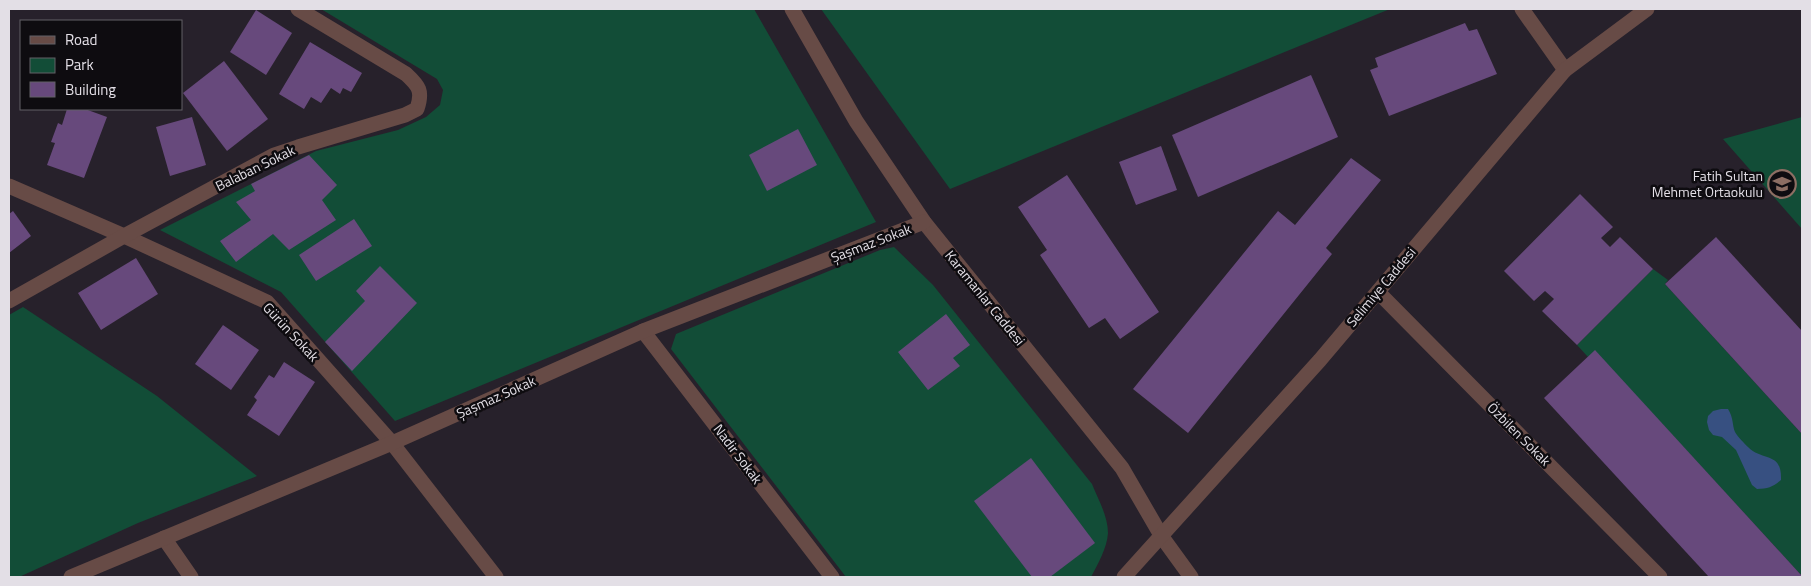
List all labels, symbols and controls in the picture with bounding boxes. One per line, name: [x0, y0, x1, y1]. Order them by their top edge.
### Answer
legend: [20, 20, 182, 110]
text: Road: [65, 28, 97, 51]
text: Park: [65, 53, 94, 76]
text: Building: [65, 78, 116, 101]
street label: Balaban Sokak: [211, 139, 298, 196]
place label: Fatih Sultan Mehmet Ortaokulu: [1652, 165, 1763, 202]
school or university icon: Fatih Sultan Mehmet Ortaokulu: [1767, 169, 1797, 199]
street label: Şaşmaz Sokak: [828, 217, 914, 268]
street label: Selimiye Caddesi: [1341, 242, 1420, 331]
street label: Karamanlar Caddesi: [940, 245, 1030, 350]
street label: Gürün Sokak: [258, 297, 325, 366]
street label: Şaşmaz Sokak: [453, 370, 539, 423]
street label: Özbilen Sokak: [1483, 397, 1556, 470]
street label: Nadir Sokak: [709, 419, 768, 488]

